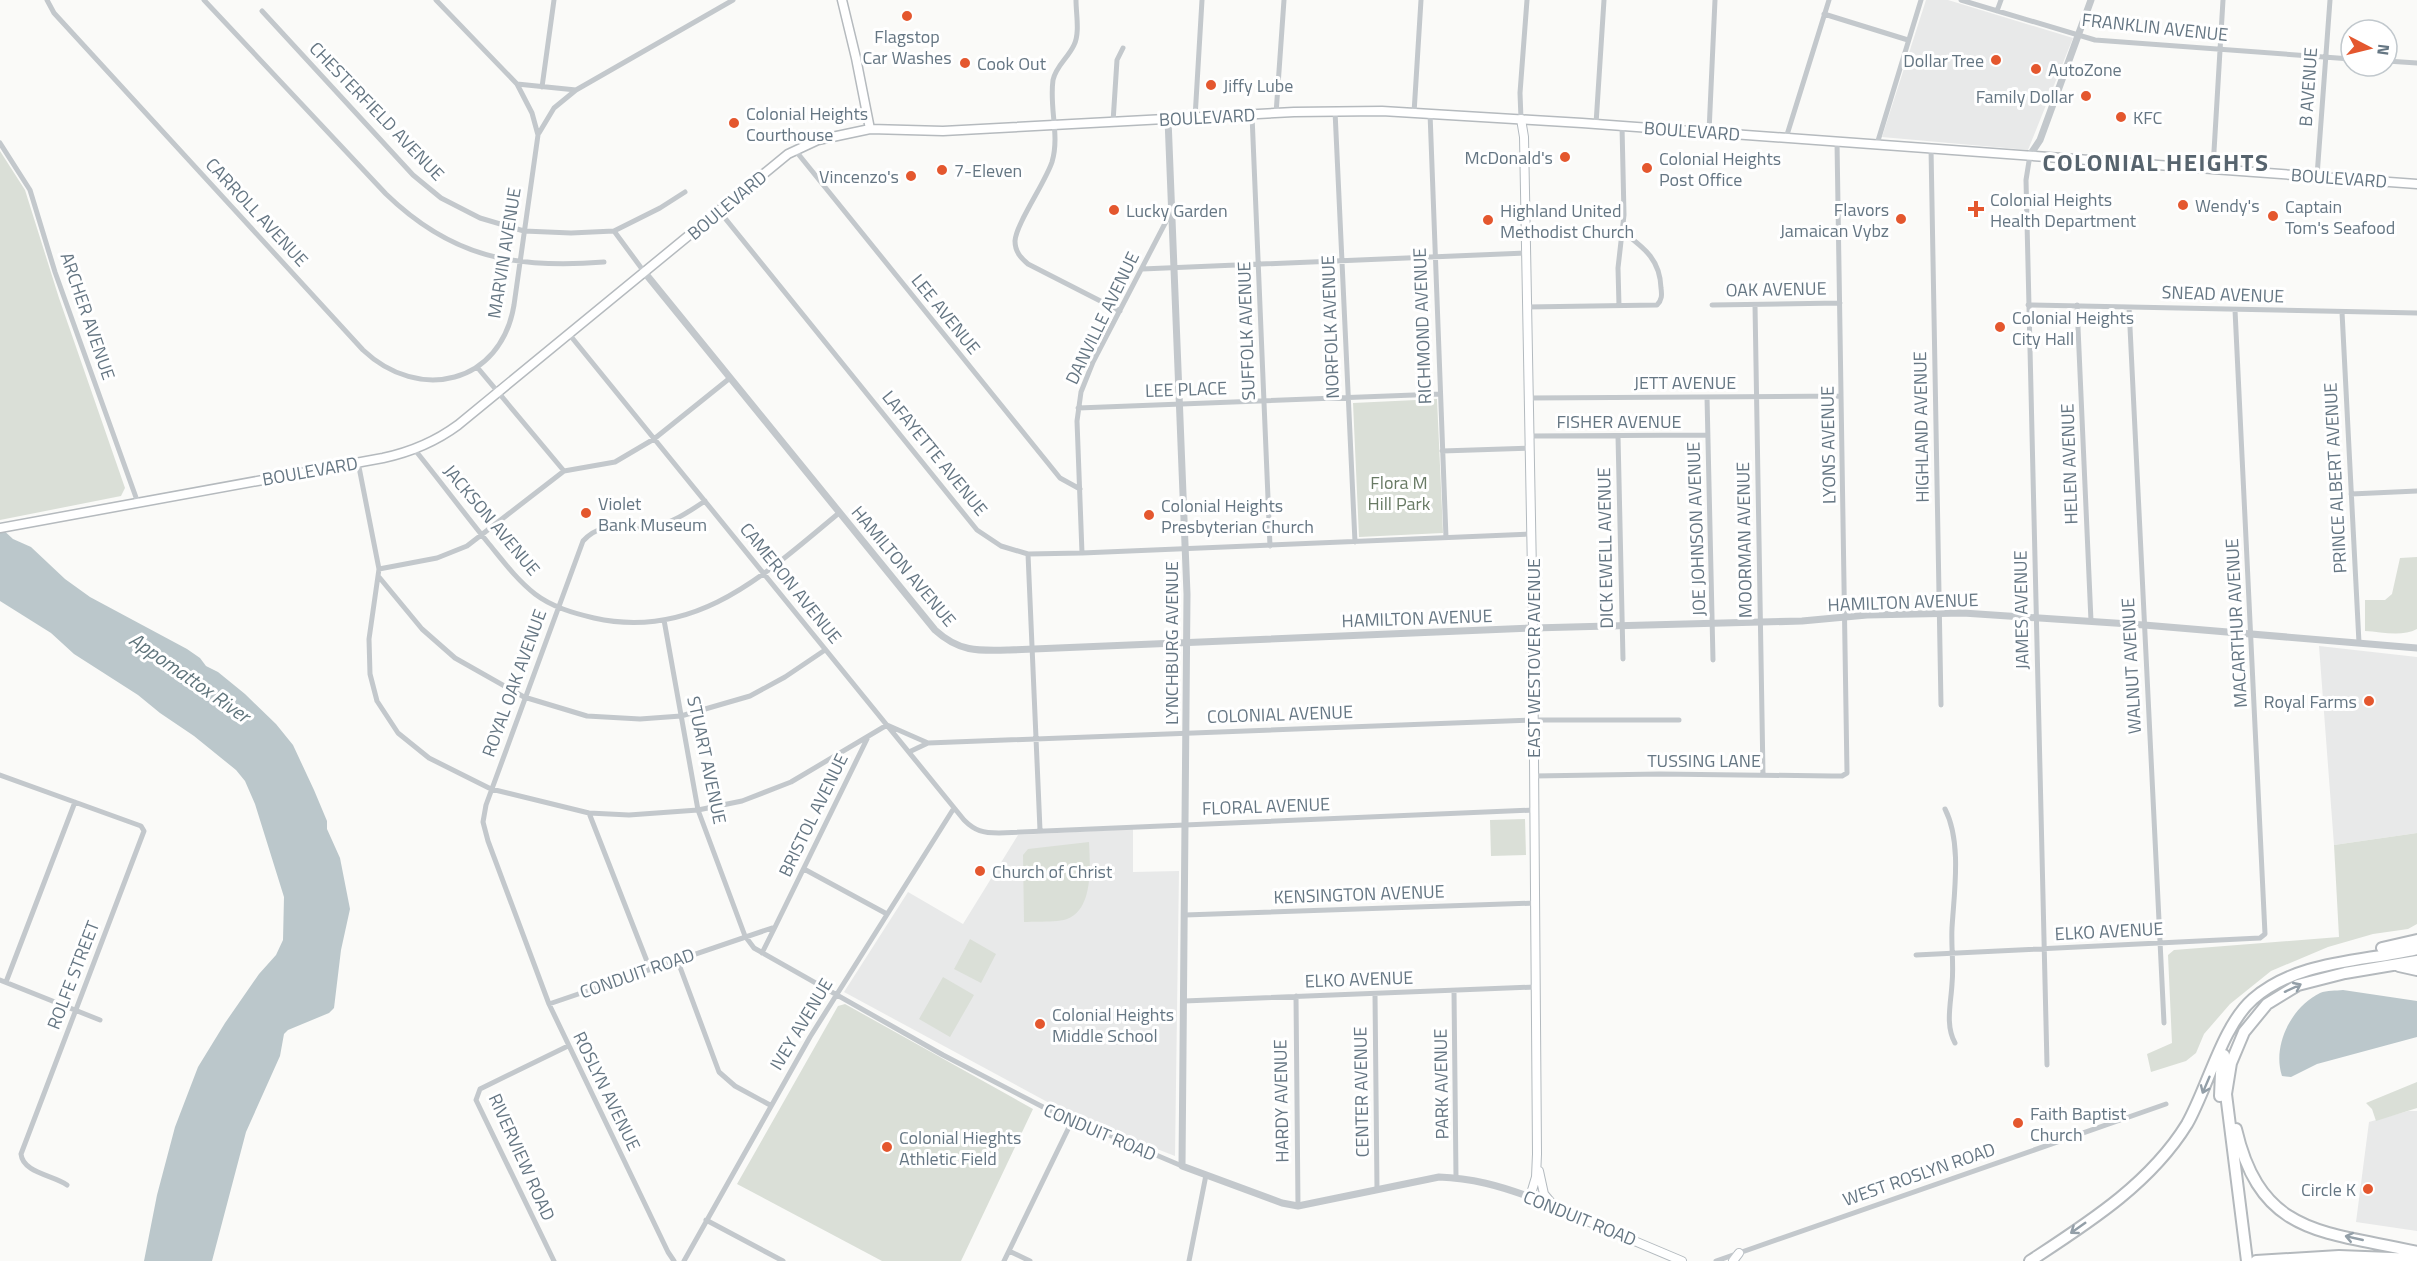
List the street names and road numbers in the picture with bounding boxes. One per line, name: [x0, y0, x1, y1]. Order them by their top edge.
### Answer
street label: FRANKLIN AVENUE: [2080, 6, 2230, 48]
street label: CHESTERFIELD AVENUE: [303, 35, 451, 187]
street label: B AVENUE: [2292, 46, 2324, 128]
street label: BOULEVARD: [1158, 101, 1256, 133]
street label: BOULEVARD: [1643, 114, 1741, 148]
street label: CARROLL AVENUE: [199, 152, 315, 272]
street label: BOULEVARD: [2290, 161, 2388, 195]
street label: BOULEVARD: [681, 164, 773, 246]
street label: MARVIN AVENUE: [480, 186, 528, 320]
street label: DANVILLE AVENUE: [1058, 247, 1146, 389]
street label: RICHMOND AVENUE: [1406, 247, 1438, 405]
street label: ARCHER AVENUE: [54, 249, 122, 383]
street label: NORFOLK AVENUE: [1314, 255, 1346, 399]
street label: SUFFOLK AVENUE: [1230, 261, 1262, 401]
street label: LEE AVENUE: [905, 268, 987, 360]
street label: OAK AVENUE: [1725, 275, 1827, 303]
street label: SNEAD AVENUE: [2161, 278, 2285, 310]
street label: HIGHLAND AVENUE: [1906, 351, 1936, 503]
street label: JETT AVENUE: [1634, 369, 1736, 396]
street label: LEE PLACE: [1145, 374, 1228, 404]
street label: PRINCE ALBERT AVENUE: [2317, 382, 2353, 574]
street label: LAFAYETTE AVENUE: [876, 384, 994, 522]
street label: LYONS AVENUE: [1813, 386, 1843, 504]
street label: HELEN AVENUE: [2053, 403, 2085, 525]
street label: FISHER AVENUE: [1556, 408, 1682, 435]
street label: JOE JOHNSON AVENUE: [1679, 441, 1713, 617]
street label: BOULEVARD: [260, 449, 360, 493]
street label: JACKSON AVENUE: [437, 459, 547, 582]
street label: MOORMAN AVENUE: [1729, 462, 1759, 618]
street label: DICK EWELL AVENUE: [1590, 467, 1620, 629]
street label: HAMILTON AVENUE: [845, 500, 963, 632]
street label: CAMERON AVENUE: [734, 517, 848, 649]
street label: MACARTHUR AVENUE: [2218, 538, 2254, 708]
street label: JAMES AVENUE: [2006, 550, 2036, 670]
street label: EAST WESTOVER AVENUE: [1520, 558, 1547, 758]
street label: LYNCHBURG AVENUE: [1158, 561, 1185, 725]
street label: HAMILTON AVENUE: [1827, 586, 1979, 618]
street label: WALNUT AVENUE: [2114, 597, 2148, 735]
street label: HAMILTON AVENUE: [1341, 602, 1493, 634]
street label: ROYAL OAK AVENUE: [475, 605, 553, 761]
street label: STUART AVENUE: [680, 694, 734, 826]
street label: COLONIAL AVENUE: [1207, 698, 1353, 730]
street label: TUSSING LANE: [1647, 747, 1761, 774]
street label: BRISTOL AVENUE: [771, 749, 855, 881]
street label: FLORAL AVENUE: [1201, 790, 1331, 822]
street label: KENSINGTON AVENUE: [1273, 878, 1445, 910]
street label: ELKO AVENUE: [2054, 915, 2164, 947]
street label: ROLFE STREET: [40, 916, 106, 1033]
street label: CONDUIT ROAD: [576, 941, 698, 1005]
street label: ELKO AVENUE: [1304, 964, 1414, 994]
street label: IVEY AVENUE: [763, 973, 839, 1075]
street label: CENTER AVENUE: [1346, 1026, 1376, 1158]
street label: ROSLYN AVENUE: [566, 1027, 648, 1155]
street label: PARK AVENUE: [1427, 1028, 1455, 1139]
street label: HARDY AVENUE: [1266, 1039, 1296, 1163]
street label: RIVERVIEW ROAD: [482, 1089, 562, 1225]
street label: CONDUIT ROAD: [1040, 1096, 1160, 1168]
street label: WEST ROSLYN ROAD: [1839, 1135, 1999, 1213]
street label: CONDUIT ROAD: [1519, 1183, 1641, 1253]

